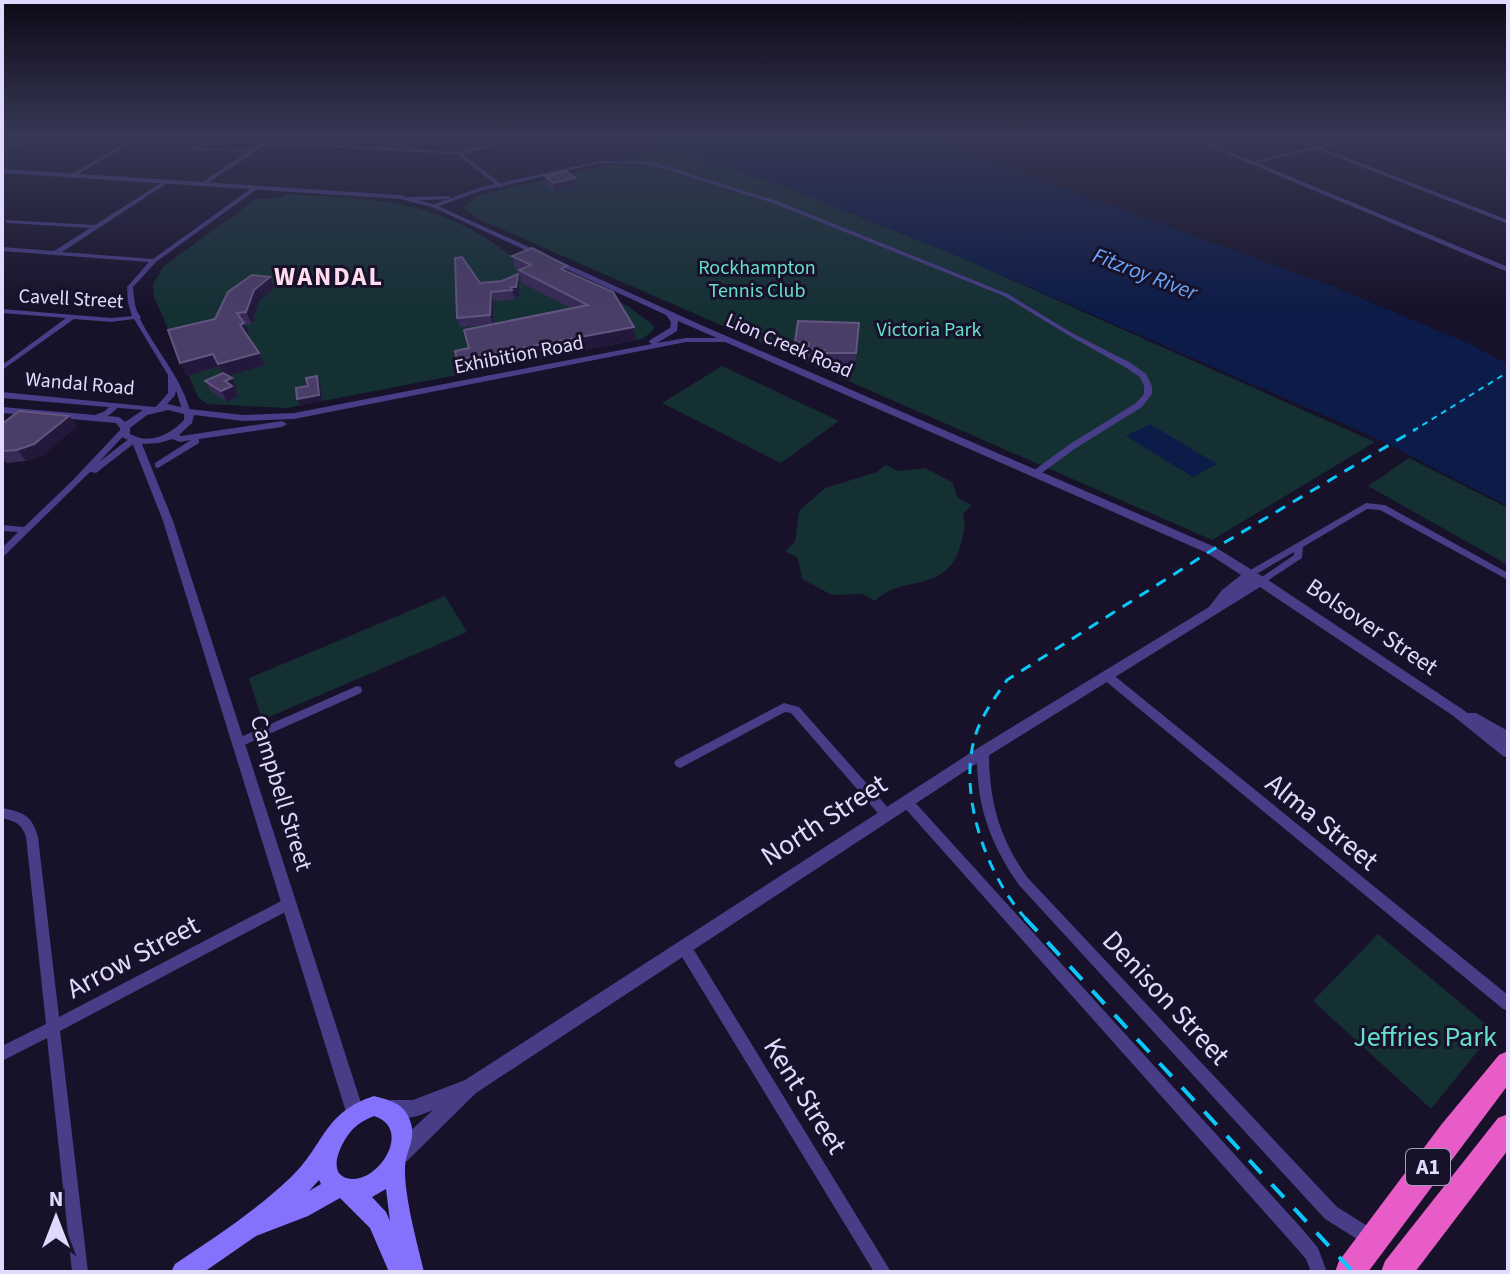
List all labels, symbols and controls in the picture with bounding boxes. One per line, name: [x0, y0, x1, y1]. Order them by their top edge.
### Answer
water label: Fitzroy River: [1088, 239, 1203, 309]
park label: Rockhampton Tennis Club: [698, 254, 816, 305]
district label: WANDAL: [274, 258, 384, 295]
street label: Cavell Street: [18, 282, 124, 316]
street label: Lion Creek Road: [721, 307, 857, 385]
park label: Victoria Park: [877, 316, 981, 344]
street label: Exhibition Road: [452, 329, 586, 381]
street label: Wandal Road: [24, 365, 136, 403]
street label: Bolsover Street: [1299, 570, 1445, 684]
street label: Campbell Street: [241, 711, 321, 875]
street label: North Street: [753, 764, 895, 876]
street label: Alma Street: [1257, 764, 1388, 880]
street label: Arrow Street: [59, 905, 207, 1009]
street label: Denison Street: [1093, 922, 1239, 1075]
park label: Jeffries Park: [1353, 1017, 1497, 1057]
street label: Kent Street: [753, 1030, 857, 1162]
road number: A1: [1406, 1149, 1450, 1185]
north arrow: [16, 1178, 96, 1258]
text: N: [49, 1183, 63, 1215]

